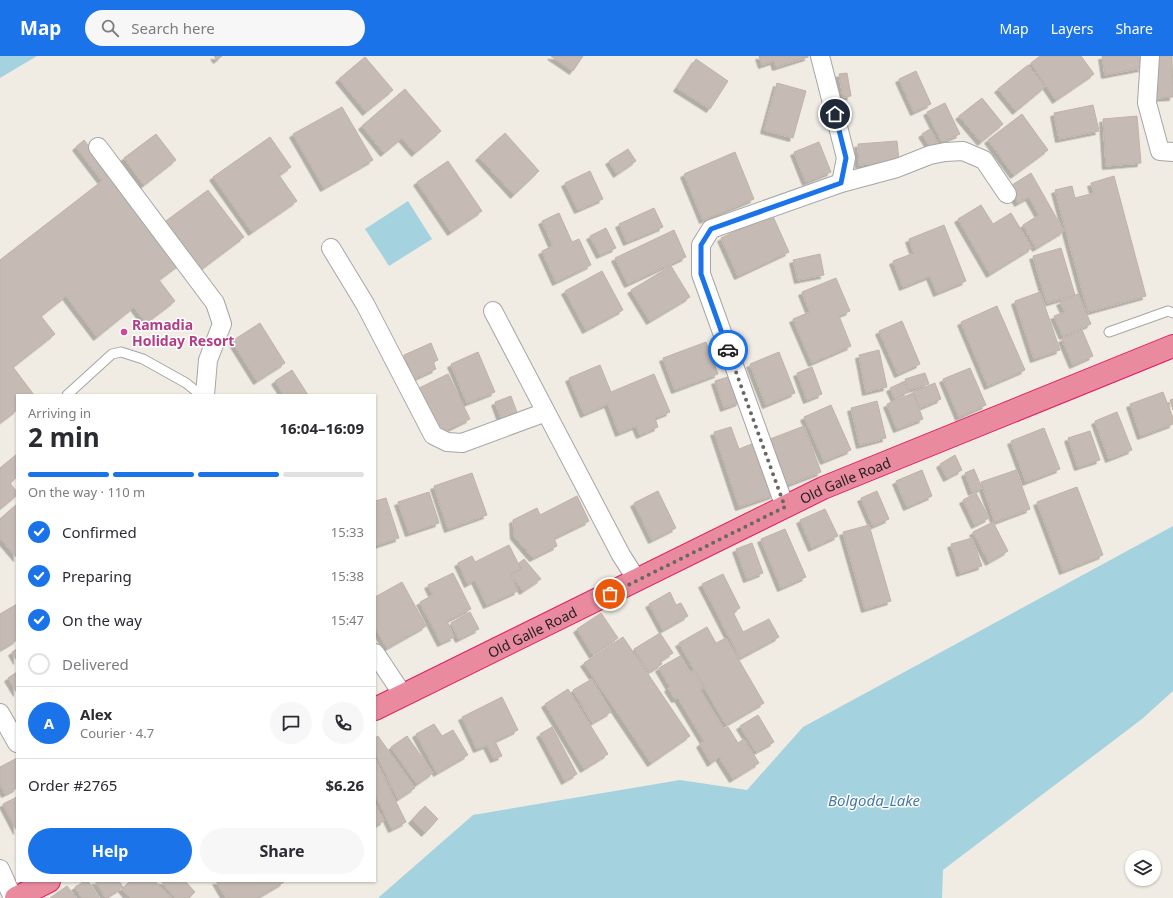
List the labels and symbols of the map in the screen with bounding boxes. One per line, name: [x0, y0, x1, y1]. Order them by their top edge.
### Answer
pin: [818, 97, 852, 131]
place label: Ramadia Holiday Resort: [132, 315, 234, 350]
marker: Ramadia Holiday Resort: [119, 327, 129, 337]
courier: [708, 330, 748, 370]
street label: Old Galle Road: [796, 452, 893, 508]
pin: [593, 577, 627, 611]
street label: Old Galle Road: [484, 602, 580, 662]
water label: Bolgoda_Lake: [828, 790, 920, 810]

